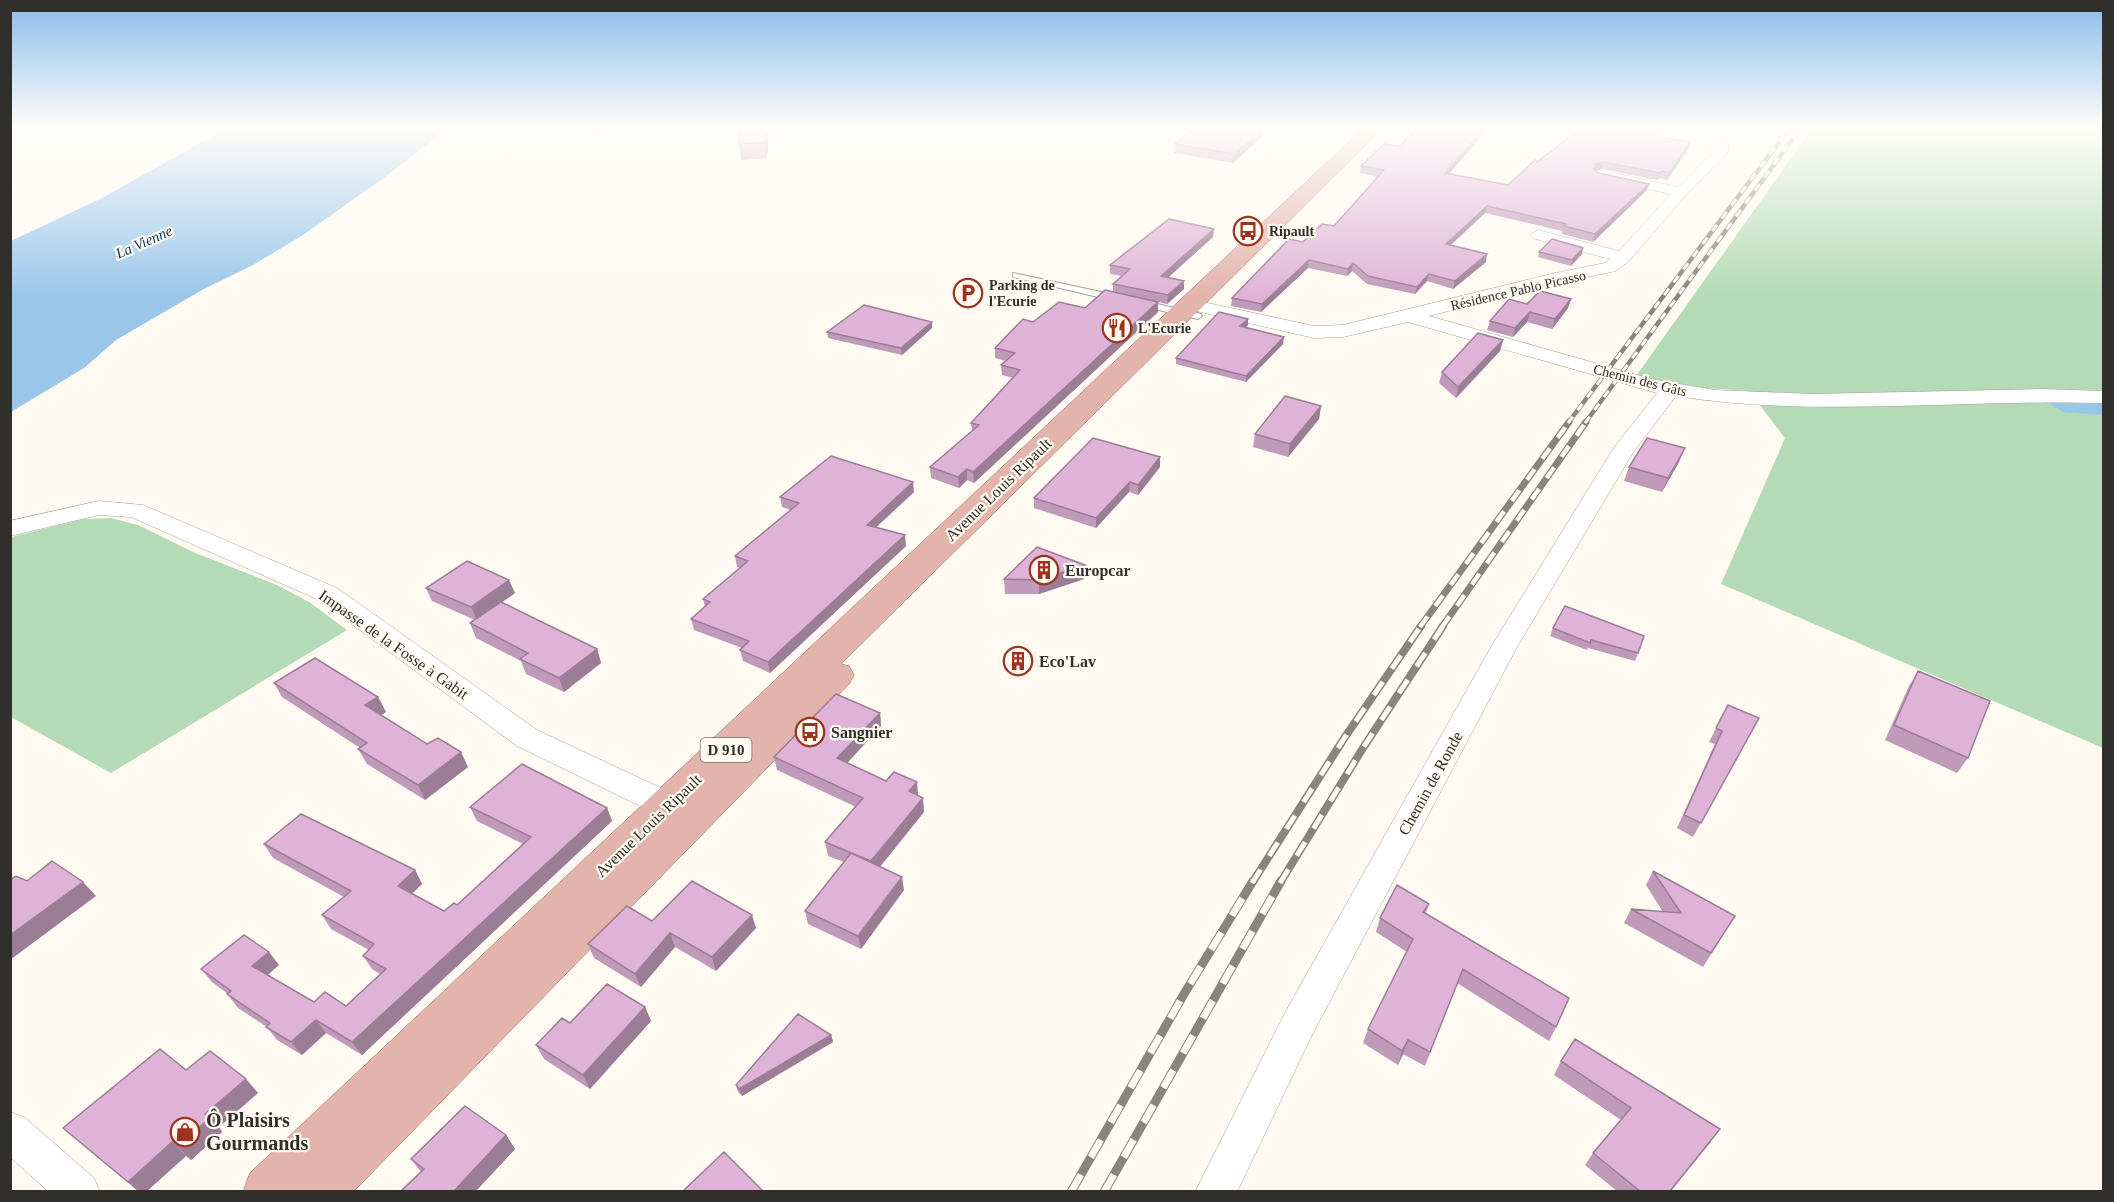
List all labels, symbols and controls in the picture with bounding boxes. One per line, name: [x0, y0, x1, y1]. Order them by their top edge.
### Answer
bus stop icon: Ripault: [1232, 215, 1264, 247]
water label: La Vienne: [112, 222, 175, 262]
place label: Ripault: [1269, 224, 1314, 239]
street label: Résidence Pablo Picasso: [1449, 268, 1587, 313]
parking icon: Parking de l'Ecurie: [952, 277, 984, 309]
place label: Parking de l'Ecurie: [989, 278, 1055, 309]
restaurant icon: L'Ecurie: [1101, 312, 1133, 344]
place label: L'Ecurie: [1138, 321, 1191, 336]
street label: Chemin des Gâts: [1592, 362, 1688, 399]
street label: Avenue Louis Ripault: [942, 434, 1056, 545]
building icon: Europcar: [1028, 554, 1060, 586]
place label: Europcar: [1065, 562, 1130, 580]
street label: Impasse de la Fosse à Gabit: [315, 586, 472, 704]
building icon: Eco'Lav: [1002, 645, 1034, 677]
place label: Eco'Lav: [1039, 653, 1096, 670]
bus stop icon: Sangnier: [794, 716, 826, 748]
place label: Sangnier: [831, 724, 892, 742]
street label: Chemin de Ronde: [1395, 729, 1466, 838]
road number: D 910: [700, 738, 752, 762]
street label: Avenue Louis Ripault: [592, 770, 706, 881]
place label: Ô Plaisirs Gourmands: [206, 1108, 308, 1154]
shop icon: Ô Plaisirs Gourmands: [169, 1116, 201, 1148]

